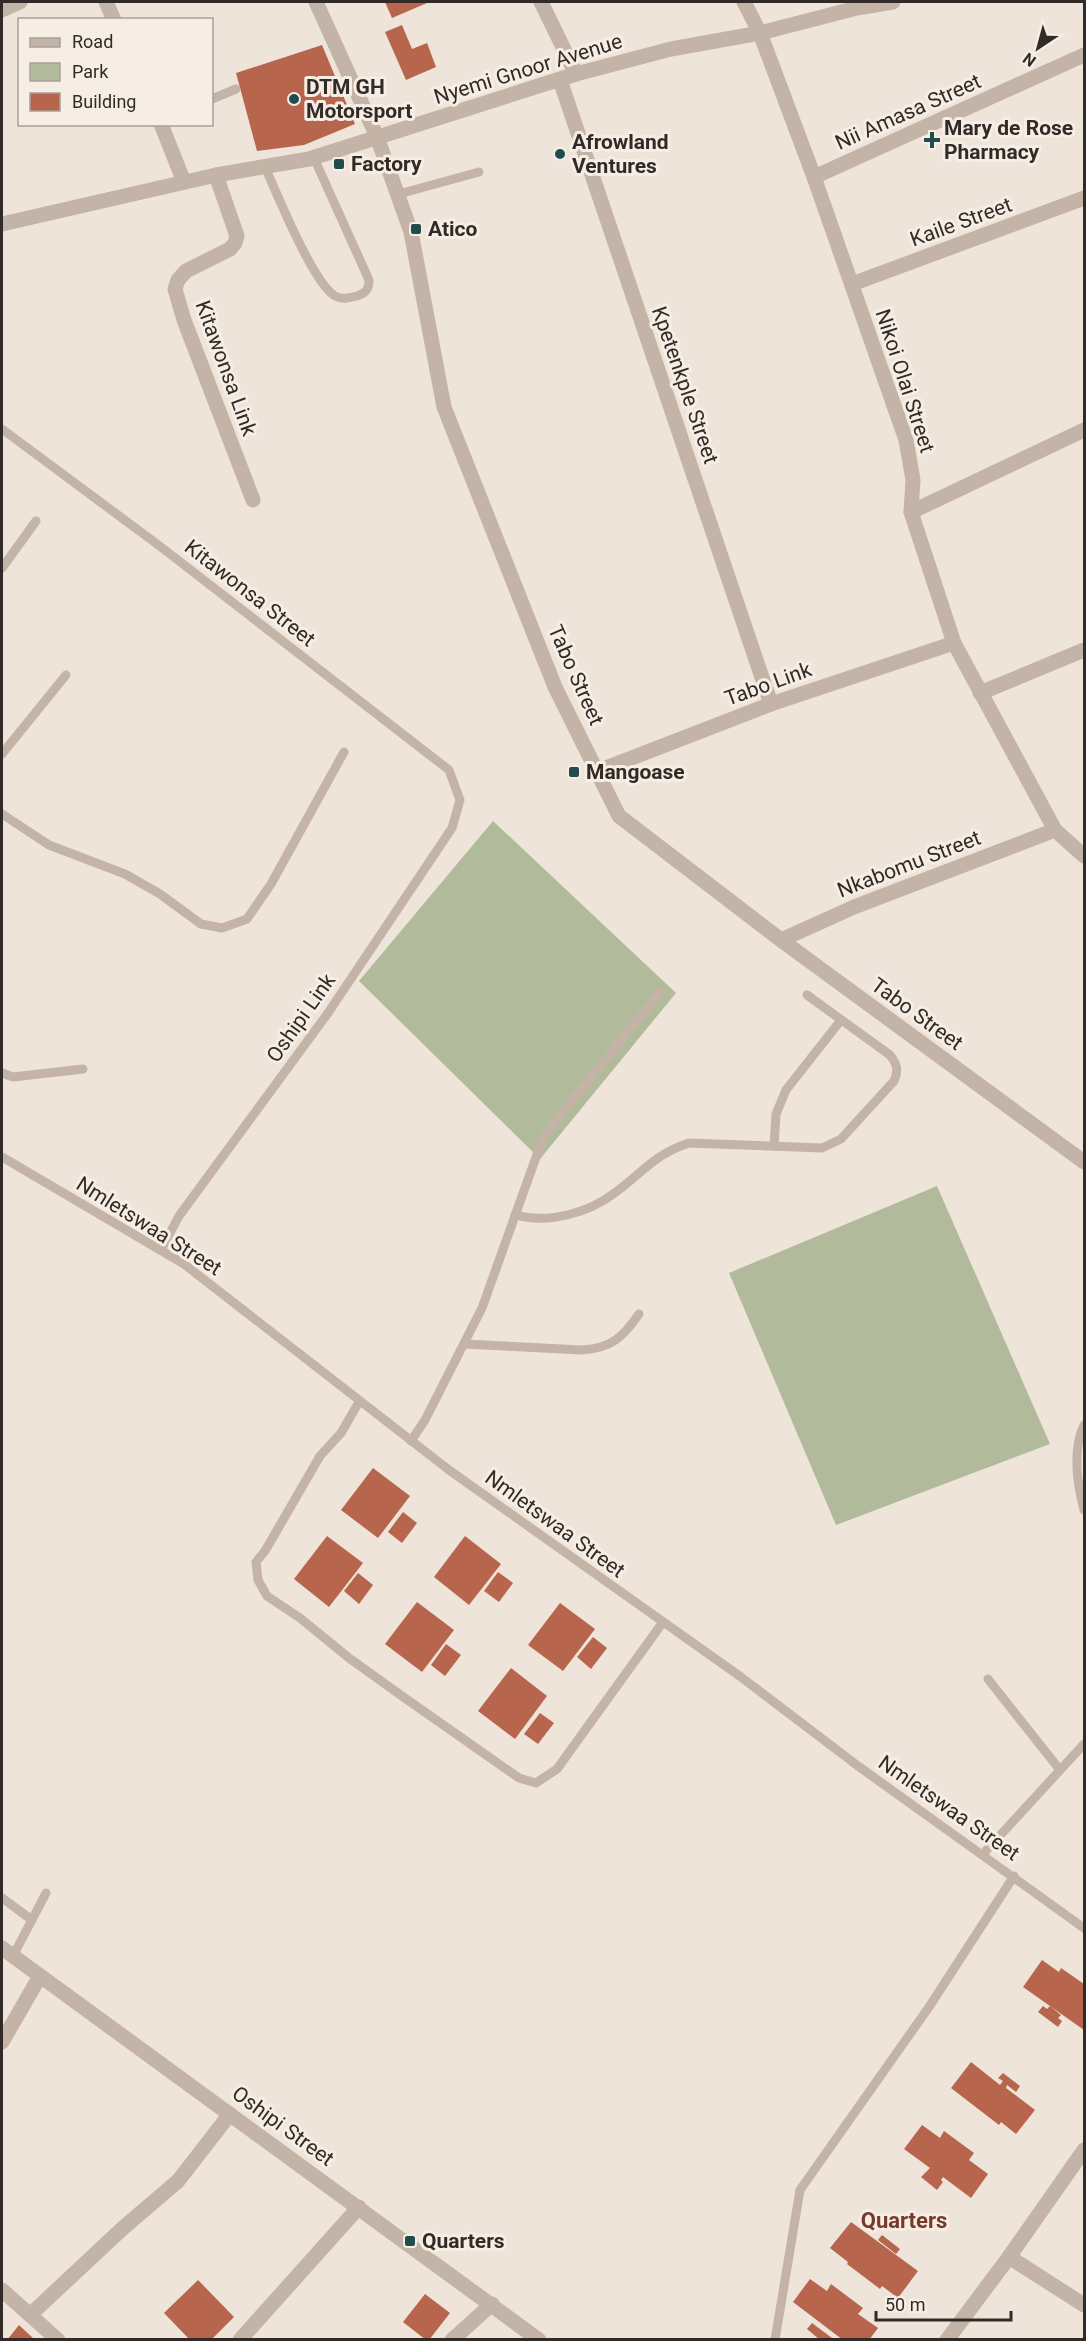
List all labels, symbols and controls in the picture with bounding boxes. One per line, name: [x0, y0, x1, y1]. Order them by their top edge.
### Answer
legend: [18, 18, 213, 126]
north arrow: [1008, 18, 1068, 78]
street label: Nyemi Gnoor Avenue: [431, 29, 625, 109]
text: Road: [72, 31, 113, 52]
text: N: [1019, 49, 1040, 71]
text: Park: [72, 61, 109, 82]
street label: Nii Amasa Street: [831, 69, 985, 155]
place label: DTM GH Motorsport: [306, 75, 412, 123]
text: Building: [72, 91, 136, 112]
marker: DTM GH Motorsport: [287, 92, 301, 106]
place label: Mary de Rose Pharmacy: [944, 116, 1073, 164]
place label: Afrowland Ventures: [572, 130, 669, 178]
marker: Mary de Rose Pharmacy: [925, 133, 939, 147]
marker: Afrowland Ventures: [553, 147, 567, 161]
place label: Factory: [351, 152, 422, 176]
marker: Factory: [332, 157, 346, 171]
street label: Kaile Street: [907, 192, 1015, 251]
place label: Atico: [428, 217, 478, 241]
marker: Atico: [409, 222, 423, 236]
street label: Kitawonsa Link: [190, 297, 262, 439]
street label: Kpetenkple Street: [647, 303, 723, 467]
street label: Nikoi Olai Street: [870, 306, 940, 456]
street label: Kitawonsa Street: [180, 535, 320, 651]
street label: Tabo Street: [543, 621, 609, 729]
street label: Tabo Link: [721, 657, 815, 711]
place label: Mangoase: [586, 760, 685, 784]
marker: Mangoase: [567, 765, 581, 779]
street label: Nkabomu Street: [834, 826, 984, 902]
street label: Oshipi Link: [262, 969, 340, 1067]
street label: Tabo Street: [867, 973, 968, 1055]
street label: Nmletswaa Street: [72, 1172, 226, 1280]
street label: Nmletswaa Street: [481, 1465, 630, 1583]
street label: Nmletswaa Street: [874, 1750, 1024, 1866]
street label: Oshipi Street: [228, 2081, 338, 2171]
district label: Quarters: [861, 2208, 947, 2233]
place label: Quarters: [422, 2229, 505, 2253]
marker: Quarters: [403, 2234, 417, 2248]
scale bar: [876, 2284, 1011, 2322]
text: 50 m: [885, 2294, 925, 2315]

